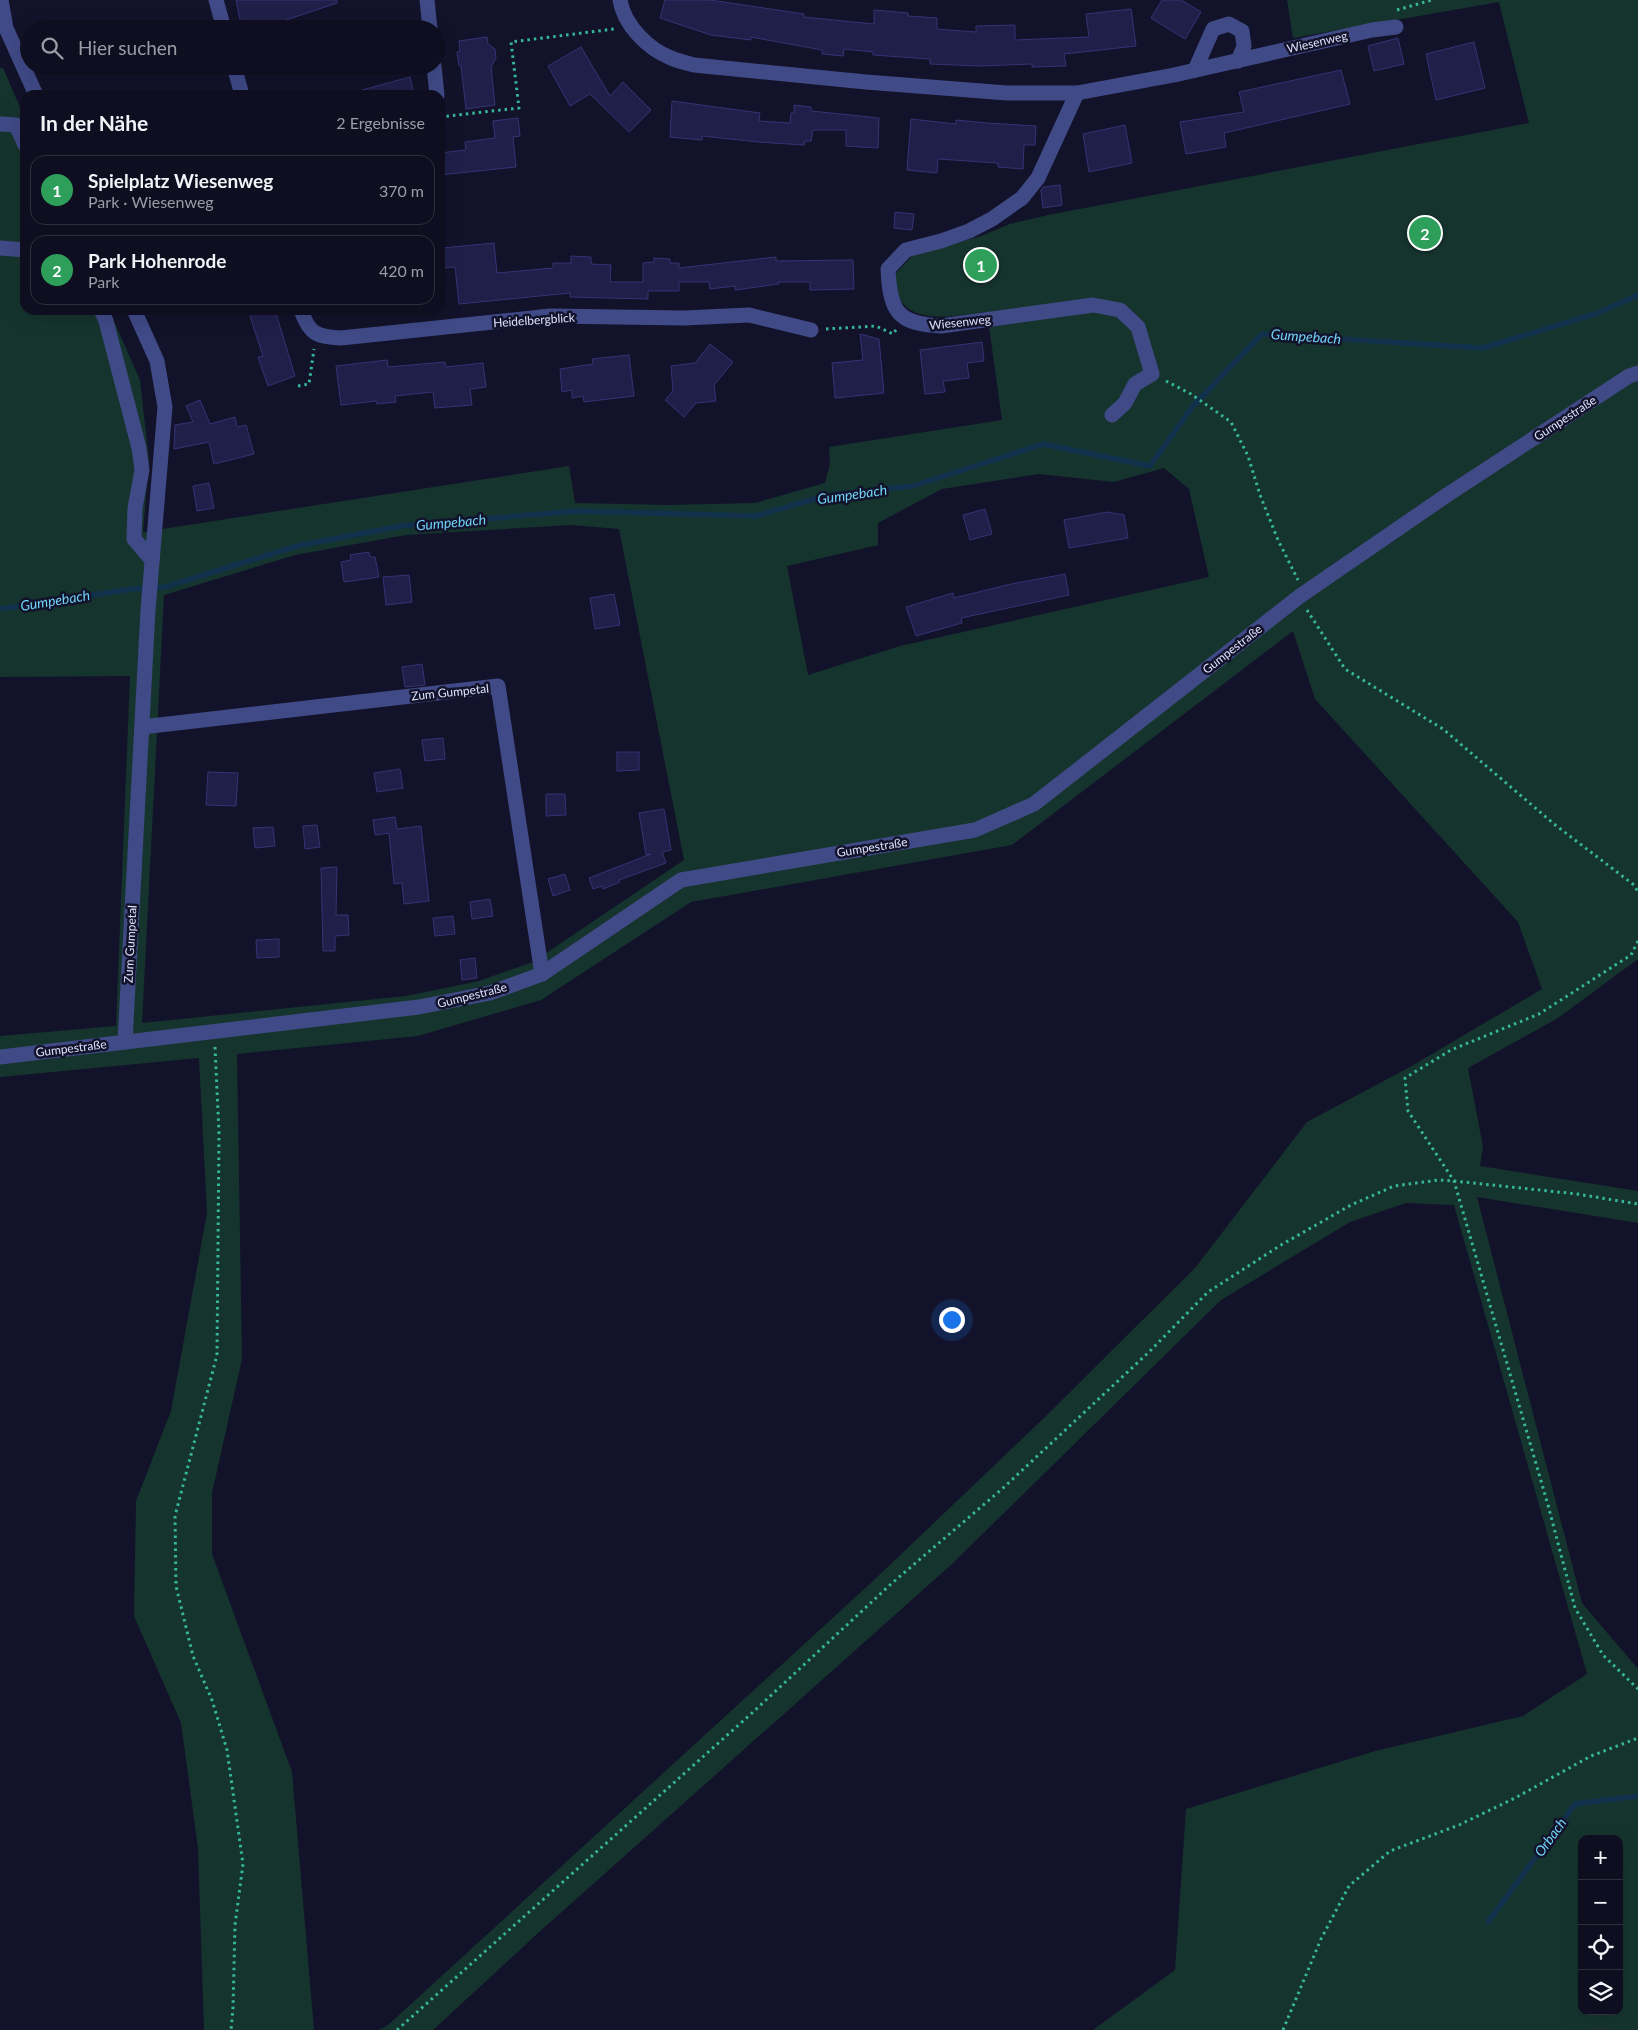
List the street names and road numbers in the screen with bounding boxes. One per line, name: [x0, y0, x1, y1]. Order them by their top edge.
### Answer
street label: Wiesenweg: [1285, 28, 1349, 56]
street label: Heidelbergblick: [493, 310, 576, 330]
street label: Wiesenweg: [929, 311, 991, 333]
street label: Gumpestraße: [1531, 392, 1599, 444]
street label: Gumpestraße: [1199, 621, 1265, 677]
street label: Zum Gumpetal: [410, 680, 490, 704]
street label: Gumpestraße: [836, 834, 908, 860]
street label: Zum Gumpetal: [120, 905, 140, 983]
street label: Gumpestraße: [436, 979, 508, 1011]
street label: Gumpestraße: [35, 1036, 107, 1060]

